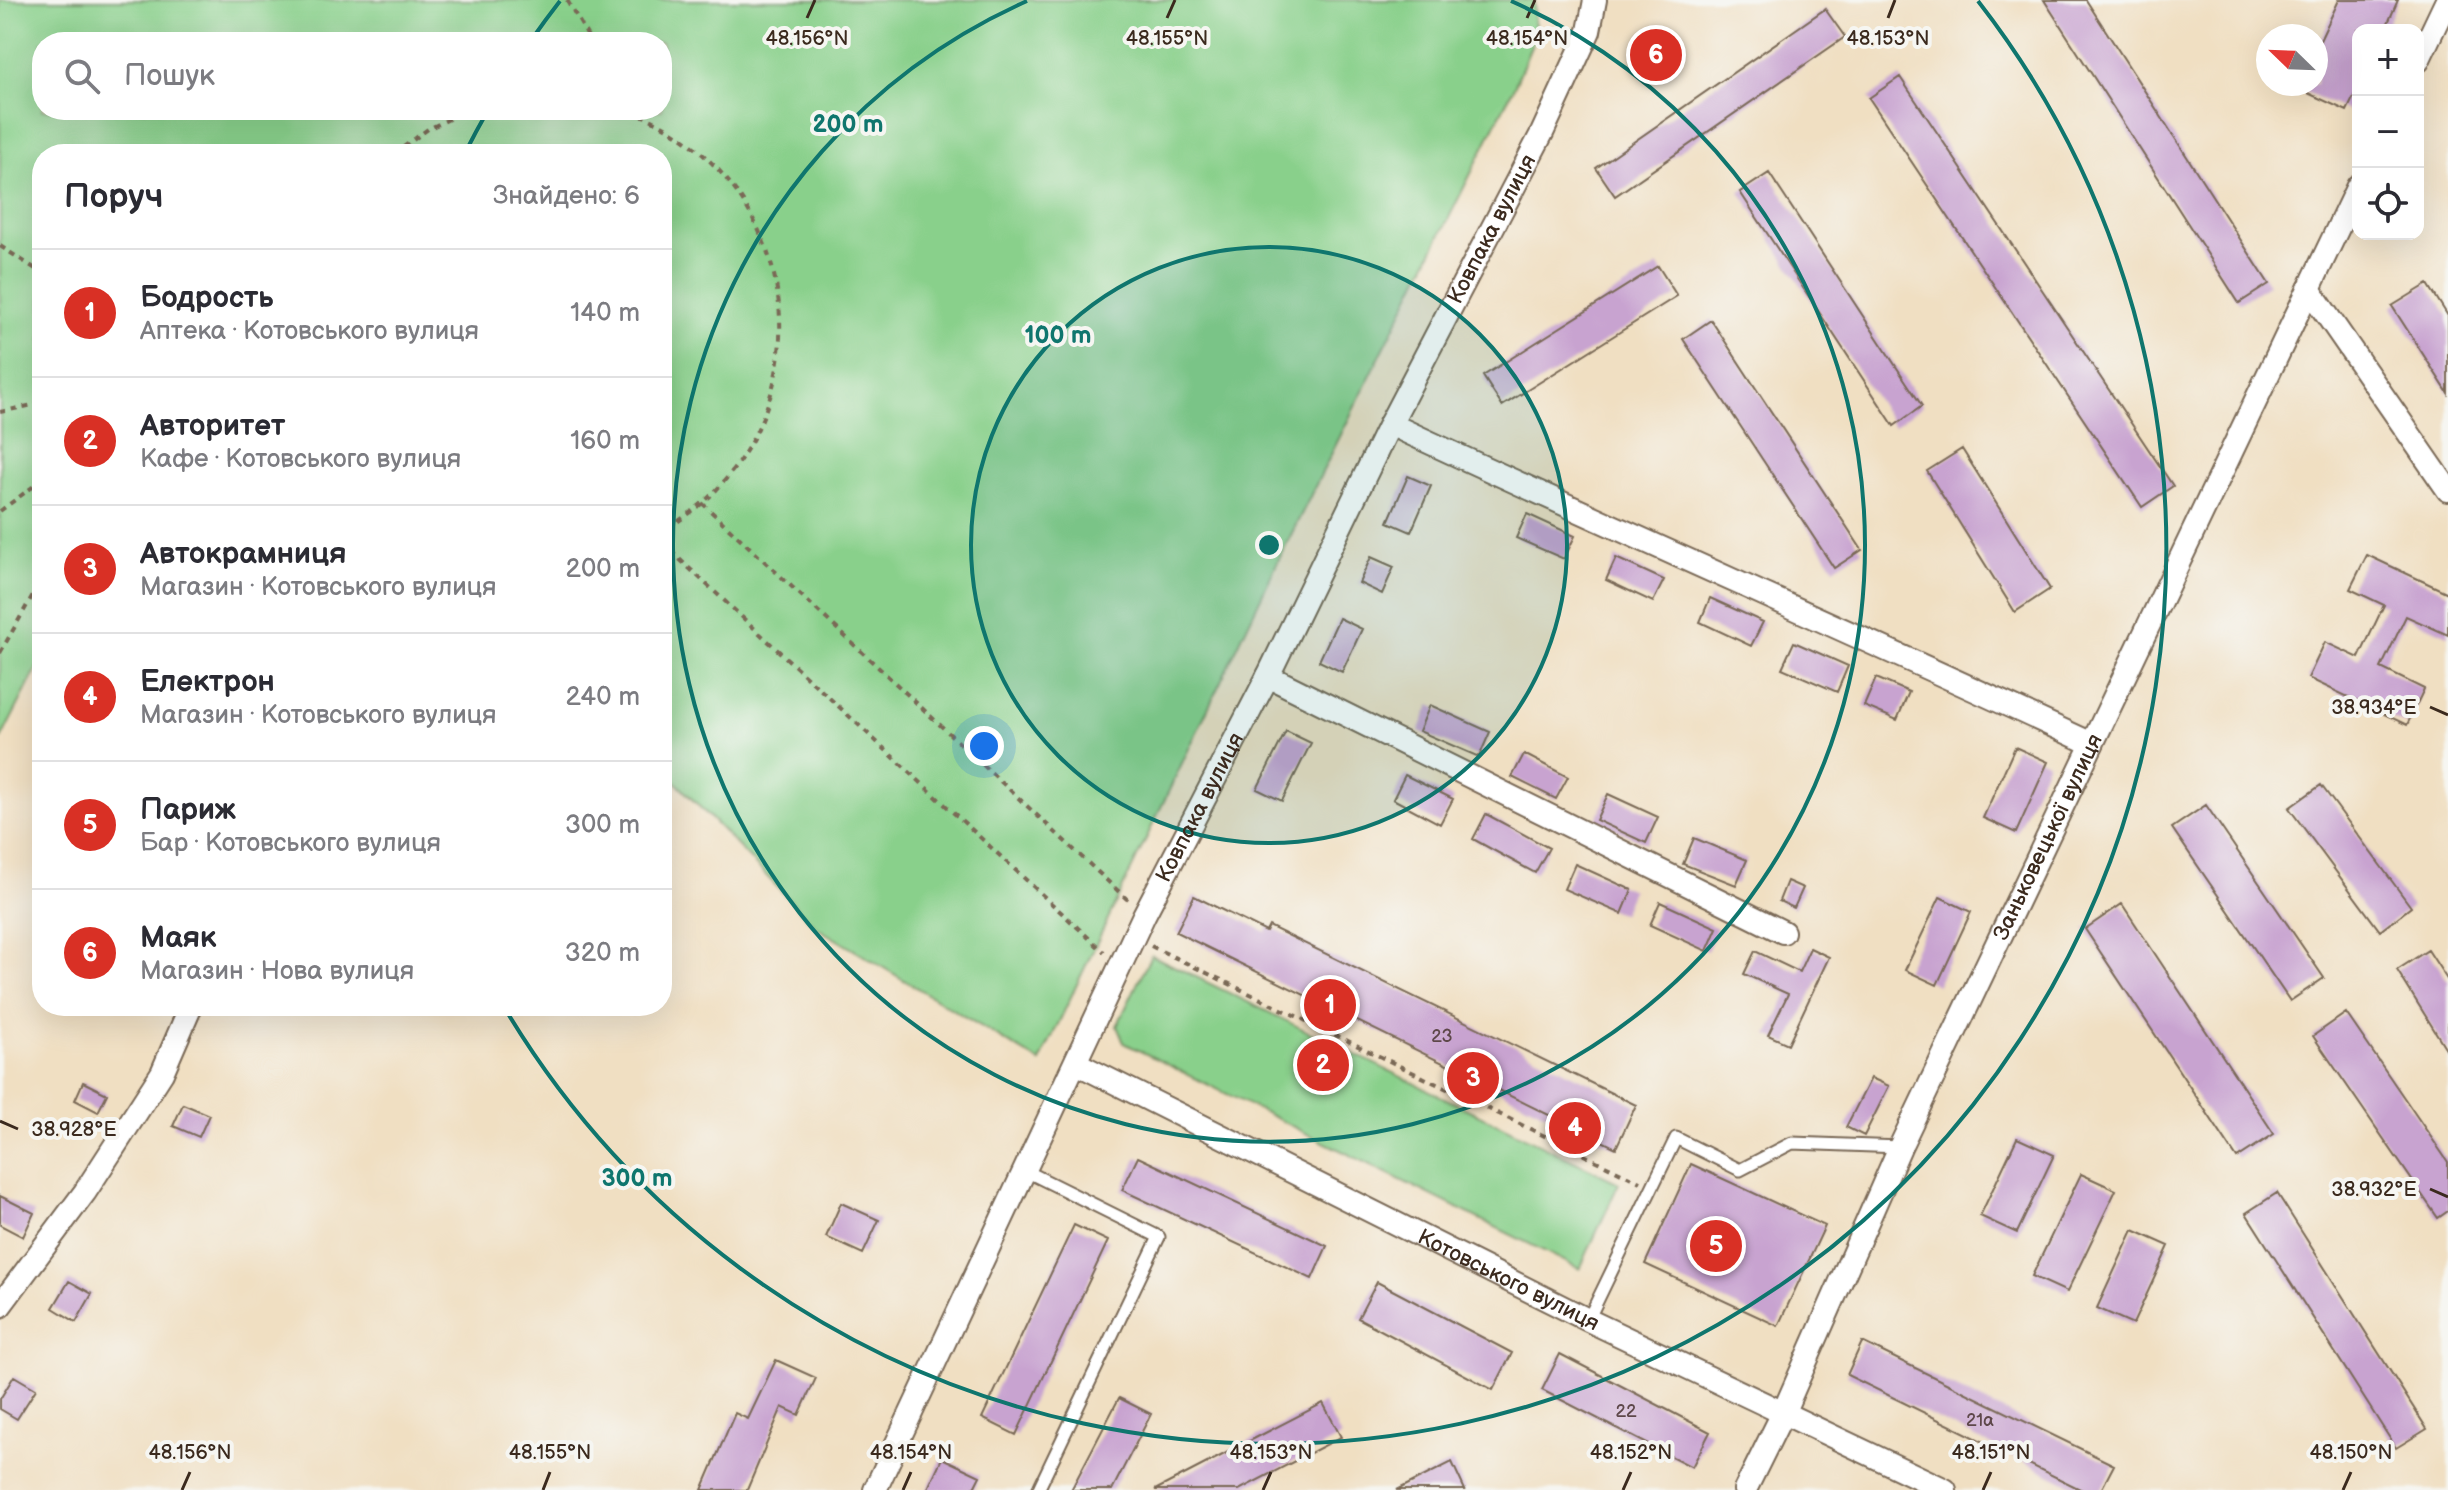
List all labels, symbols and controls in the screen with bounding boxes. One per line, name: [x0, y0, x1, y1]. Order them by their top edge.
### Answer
north arrow: [2256, 24, 2328, 96]
map controls: [2352, 24, 2424, 240]
button: +: [2352, 24, 2424, 96]
pin: 6: [1630, 25, 1682, 85]
text: 48.156°N: [765, 27, 849, 51]
text: 48.155°N: [1126, 27, 1208, 51]
text: 48.154°N: [1486, 27, 1568, 51]
text: 48.153°N: [1846, 27, 1930, 51]
search box: [32, 32, 672, 120]
icon: search: [60, 54, 104, 98]
text: Пошук: [124, 58, 215, 94]
button: −: [2352, 96, 2424, 168]
text: 200 m: [813, 110, 883, 139]
street label: Ковпака вулиця: [1442, 150, 1542, 308]
button: locate: [2352, 168, 2424, 240]
text: Поруч: [64, 176, 163, 217]
text: Знайдено: 6: [493, 181, 640, 212]
text: Бодрость: [140, 280, 274, 316]
text: 1: [85, 298, 95, 329]
text: 140 m: [570, 298, 640, 329]
text: Аптека · Котовського вулиця: [140, 316, 479, 347]
text: 100 m: [1025, 321, 1091, 350]
text: Авторитет: [140, 408, 285, 444]
text: 2: [82, 426, 98, 457]
text: 160 m: [570, 426, 640, 457]
text: Кафе · Котовського вулиця: [140, 444, 461, 475]
centre of rings: [1255, 531, 1283, 559]
text: Автокрамниця: [140, 536, 347, 572]
text: 3: [82, 554, 98, 585]
text: 200 m: [566, 554, 640, 585]
text: Магазин · Котовського вулиця: [140, 572, 497, 603]
text: Електрон: [140, 664, 275, 700]
text: 4: [82, 682, 98, 713]
text: 240 m: [565, 682, 640, 713]
text: 38.934°E: [2331, 696, 2417, 720]
text: Магазин · Котовського вулиця: [140, 700, 497, 731]
your location: [964, 726, 1004, 766]
street label: Ковпака вулиця: [1150, 728, 1250, 887]
street label: Заньковецької вулиця: [1987, 729, 2108, 944]
text: Париж: [140, 792, 236, 828]
text: 5: [82, 810, 98, 841]
text: 300 m: [565, 810, 640, 841]
text: Бар · Котовського вулиця: [140, 828, 441, 859]
text: Маяк: [140, 920, 216, 956]
text: 6: [82, 938, 98, 969]
text: 320 m: [565, 938, 640, 969]
text: Магазин · Нова вулиця: [140, 956, 414, 987]
pin: 1: [1304, 975, 1356, 1035]
house number: 23: [1431, 1026, 1453, 1047]
pin: 2: [1297, 1035, 1349, 1095]
pin: 3: [1447, 1048, 1499, 1108]
pin: 4: [1549, 1098, 1601, 1158]
text: 38.928°E: [31, 1118, 117, 1142]
text: 300 m: [602, 1164, 672, 1193]
text: 38.932°E: [2331, 1178, 2417, 1202]
pin: 5: [1690, 1216, 1742, 1276]
street label: Котовського вулиця: [1413, 1223, 1604, 1337]
house number: 22: [1615, 1401, 1637, 1422]
house number: 21а: [1966, 1410, 1994, 1431]
text: 48.156°N: [148, 1441, 232, 1465]
text: 48.155°N: [509, 1441, 591, 1465]
text: 48.154°N: [870, 1441, 952, 1465]
text: 48.153°N: [1229, 1441, 1313, 1465]
text: 48.152°N: [1590, 1441, 1672, 1465]
text: 48.151°N: [1952, 1441, 2030, 1465]
text: 48.150°N: [2310, 1441, 2392, 1465]

